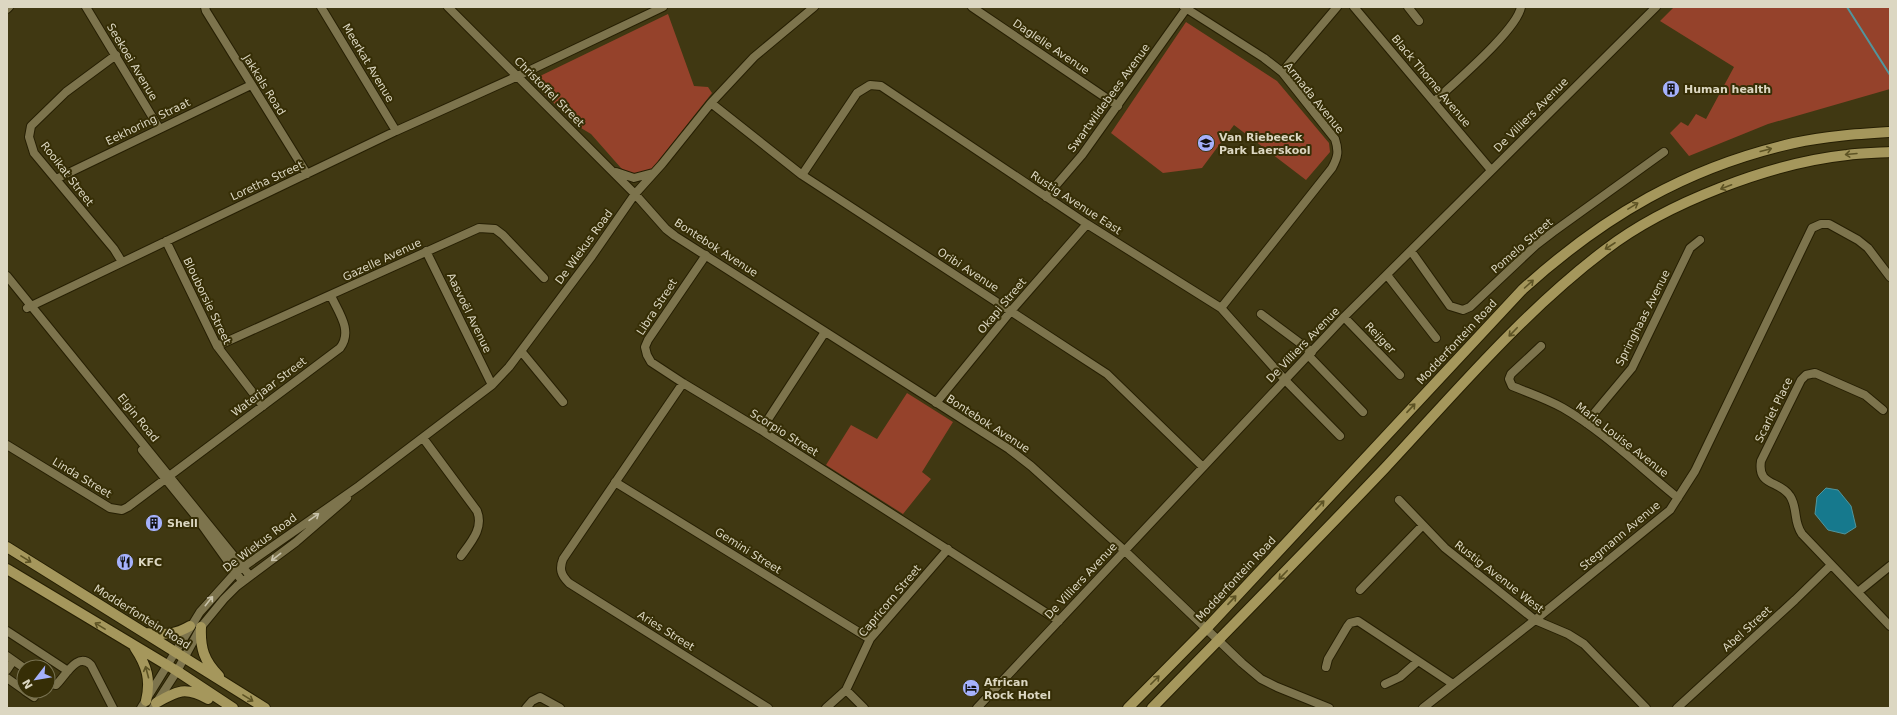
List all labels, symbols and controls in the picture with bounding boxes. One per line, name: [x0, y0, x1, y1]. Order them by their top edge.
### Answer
street label: Daglelie Avenue: [1010, 17, 1092, 77]
street label: Seekoei Avenue: [104, 21, 160, 103]
street label: Meerkat Avenue: [339, 21, 397, 105]
street label: Black Thorne Avenue: [1389, 32, 1473, 130]
street label: Swartwildebees Avenue: [1065, 41, 1153, 155]
street label: Jakkals Road: [240, 51, 288, 118]
street label: Christoffel Street: [511, 54, 587, 130]
street label: Armada Avenue: [1281, 60, 1347, 136]
street label: De Villiers Avenue: [1491, 75, 1571, 155]
building icon: Human health: [1661, 79, 1681, 99]
place label: Human health: [1684, 83, 1771, 96]
street label: Eekhoring Straat: [104, 96, 193, 148]
place label: Van Riebeeck Park Laerskool: [1219, 131, 1311, 157]
school or university icon: Van Riebeeck Park Laerskool: [1196, 133, 1216, 153]
street label: Rooikat Street: [38, 139, 96, 209]
one-way arrow: [1759, 146, 1772, 154]
one-way arrow: [1845, 151, 1858, 158]
street label: Loretha Street: [229, 158, 306, 204]
street label: Rustig Avenue East: [1028, 169, 1124, 238]
one-way arrow: [1720, 183, 1732, 191]
one-way arrow: [1627, 202, 1638, 210]
street label: De Wiekus Road: [553, 207, 615, 287]
street label: Pomelo Street: [1489, 215, 1556, 276]
street label: Bontebok Avenue: [672, 216, 760, 280]
street label: Gazelle Avenue: [341, 236, 423, 284]
one-way arrow: [1605, 242, 1616, 250]
street label: Oribi Avenue: [935, 245, 1001, 295]
street label: Blouborsie Street: [180, 255, 234, 347]
street label: Springhaas Avenue: [1613, 268, 1673, 368]
street label: Aasvoël Avenue: [444, 271, 494, 355]
street label: Okapi Street: [975, 275, 1029, 336]
street label: Libra Street: [634, 276, 680, 338]
one-way arrow: [1524, 279, 1535, 288]
street label: Modderfontein Road: [1414, 297, 1500, 387]
street label: De Villiers Avenue: [1264, 304, 1342, 385]
street label: Reijger: [1362, 320, 1398, 357]
one-way arrow: [1508, 327, 1518, 337]
street label: Waterjaar Street: [229, 354, 310, 419]
street label: Scarlet Place: [1753, 375, 1796, 445]
street label: Elgin Road: [115, 391, 161, 445]
street label: Bontebok Avenue: [944, 392, 1032, 456]
street label: Marie Louise Avenue: [1573, 400, 1671, 480]
one-way arrow: [1406, 404, 1415, 414]
street label: Scorpio Street: [747, 407, 821, 460]
street label: Linda Street: [50, 455, 115, 501]
street label: Stegmann Avenue: [1577, 498, 1663, 573]
one-way arrow: [1316, 500, 1325, 510]
street label: De Wiekus Road: [221, 511, 299, 575]
building icon: Shell: [144, 513, 164, 533]
one-way arrow: [308, 513, 319, 521]
place label: Shell: [167, 517, 198, 530]
street label: Gemini Street: [712, 525, 784, 577]
street label: Modderfontein Road: [1193, 534, 1279, 624]
street label: Rustig Avenue West: [1452, 538, 1547, 616]
street label: De Villiers Avenue: [1042, 540, 1120, 622]
restaurant icon: KFC: [115, 552, 135, 572]
one-way arrow: [271, 553, 282, 561]
one-way arrow: [20, 555, 32, 563]
place label: KFC: [138, 556, 162, 569]
street label: Capricorn Street: [856, 562, 924, 640]
one-way arrow: [1278, 570, 1288, 580]
street label: Modderfontein Road: [91, 582, 193, 652]
one-way arrow: [204, 595, 213, 606]
one-way arrow: [1227, 596, 1236, 606]
street label: Abel Street: [1720, 603, 1775, 654]
street label: Aries Street: [635, 608, 697, 654]
one-way arrow: [95, 622, 106, 630]
north arrow: [16, 659, 56, 699]
one-way arrow: [142, 666, 150, 679]
one-way arrow: [1150, 675, 1160, 685]
place label: African Rock Hotel: [984, 676, 1051, 702]
text: N: [20, 677, 36, 691]
hotel icon: African Rock Hotel: [961, 678, 981, 698]
one-way arrow: [242, 694, 254, 702]

